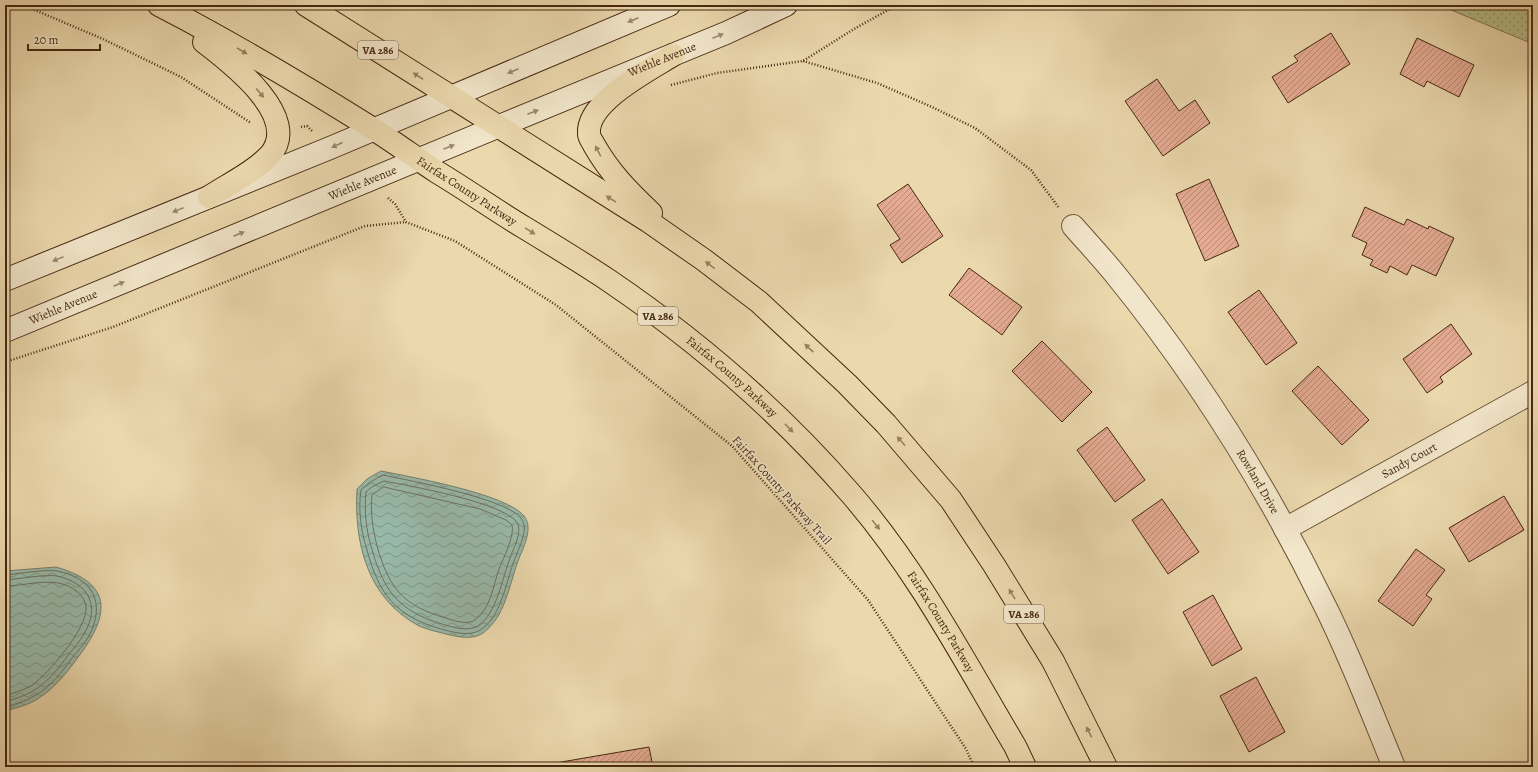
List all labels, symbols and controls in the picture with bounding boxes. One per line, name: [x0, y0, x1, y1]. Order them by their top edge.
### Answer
one-way arrow: [627, 17, 638, 23]
scale bar: [28, 26, 100, 52]
text: 20 m: [34, 32, 58, 48]
one-way arrow: [712, 33, 724, 39]
street label: Wiehle Avenue: [625, 38, 699, 81]
road number: VA 286: [358, 41, 398, 59]
one-way arrow: [236, 48, 248, 55]
one-way arrow: [507, 68, 518, 74]
one-way arrow: [412, 72, 423, 80]
one-way arrow: [255, 88, 264, 98]
one-way arrow: [527, 109, 539, 115]
one-way arrow: [331, 141, 343, 148]
one-way arrow: [444, 143, 456, 149]
one-way arrow: [594, 146, 601, 157]
street label: Fairfax County Parkway: [414, 153, 521, 230]
street label: Wiehle Avenue: [325, 162, 399, 204]
one-way arrow: [606, 195, 617, 202]
one-way arrow: [171, 207, 183, 213]
one-way arrow: [524, 228, 536, 235]
one-way arrow: [233, 231, 245, 237]
one-way arrow: [51, 257, 63, 263]
one-way arrow: [704, 260, 715, 269]
one-way arrow: [113, 281, 125, 287]
street label: Wiehle Avenue: [26, 286, 100, 329]
road number: VA 286: [638, 307, 678, 325]
street label: Fairfax County Parkway: [683, 332, 782, 421]
one-way arrow: [804, 344, 814, 353]
one-way arrow: [784, 423, 794, 433]
street label: Fairfax County Parkway Trail: [729, 432, 835, 548]
one-way arrow: [896, 435, 905, 446]
street label: Sandy Court: [1379, 439, 1440, 482]
street label: Rowland Drive: [1233, 446, 1283, 517]
one-way arrow: [872, 519, 881, 530]
street label: Fairfax County Parkway: [904, 568, 979, 676]
one-way arrow: [1008, 589, 1016, 599]
road number: VA 286: [1004, 605, 1044, 623]
one-way arrow: [1086, 726, 1092, 738]

